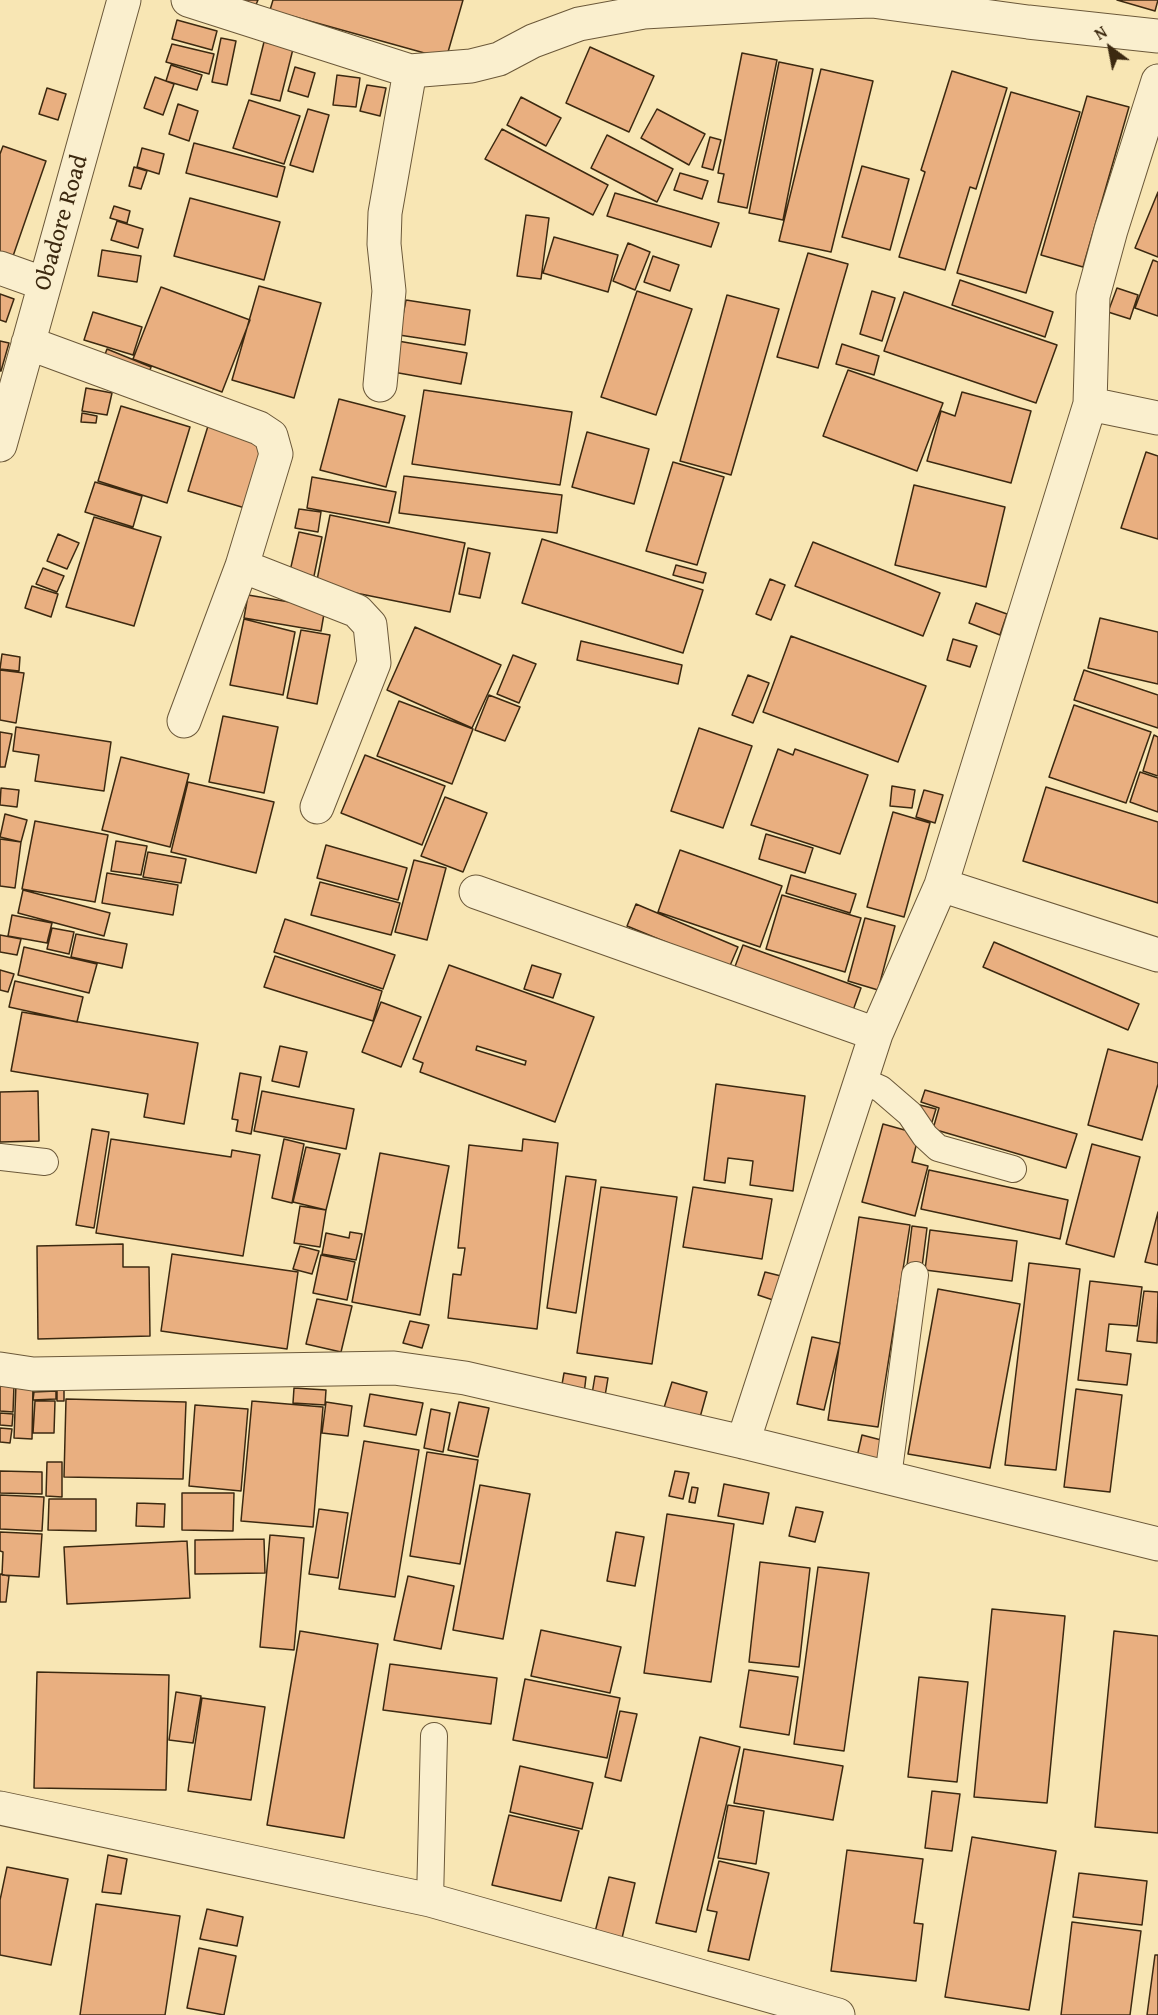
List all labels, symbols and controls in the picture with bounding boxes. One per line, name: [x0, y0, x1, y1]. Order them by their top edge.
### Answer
north arrow: [1080, 18, 1140, 78]
text: N: [1090, 20, 1111, 46]
street label: Obadore Road: [29, 152, 95, 294]

